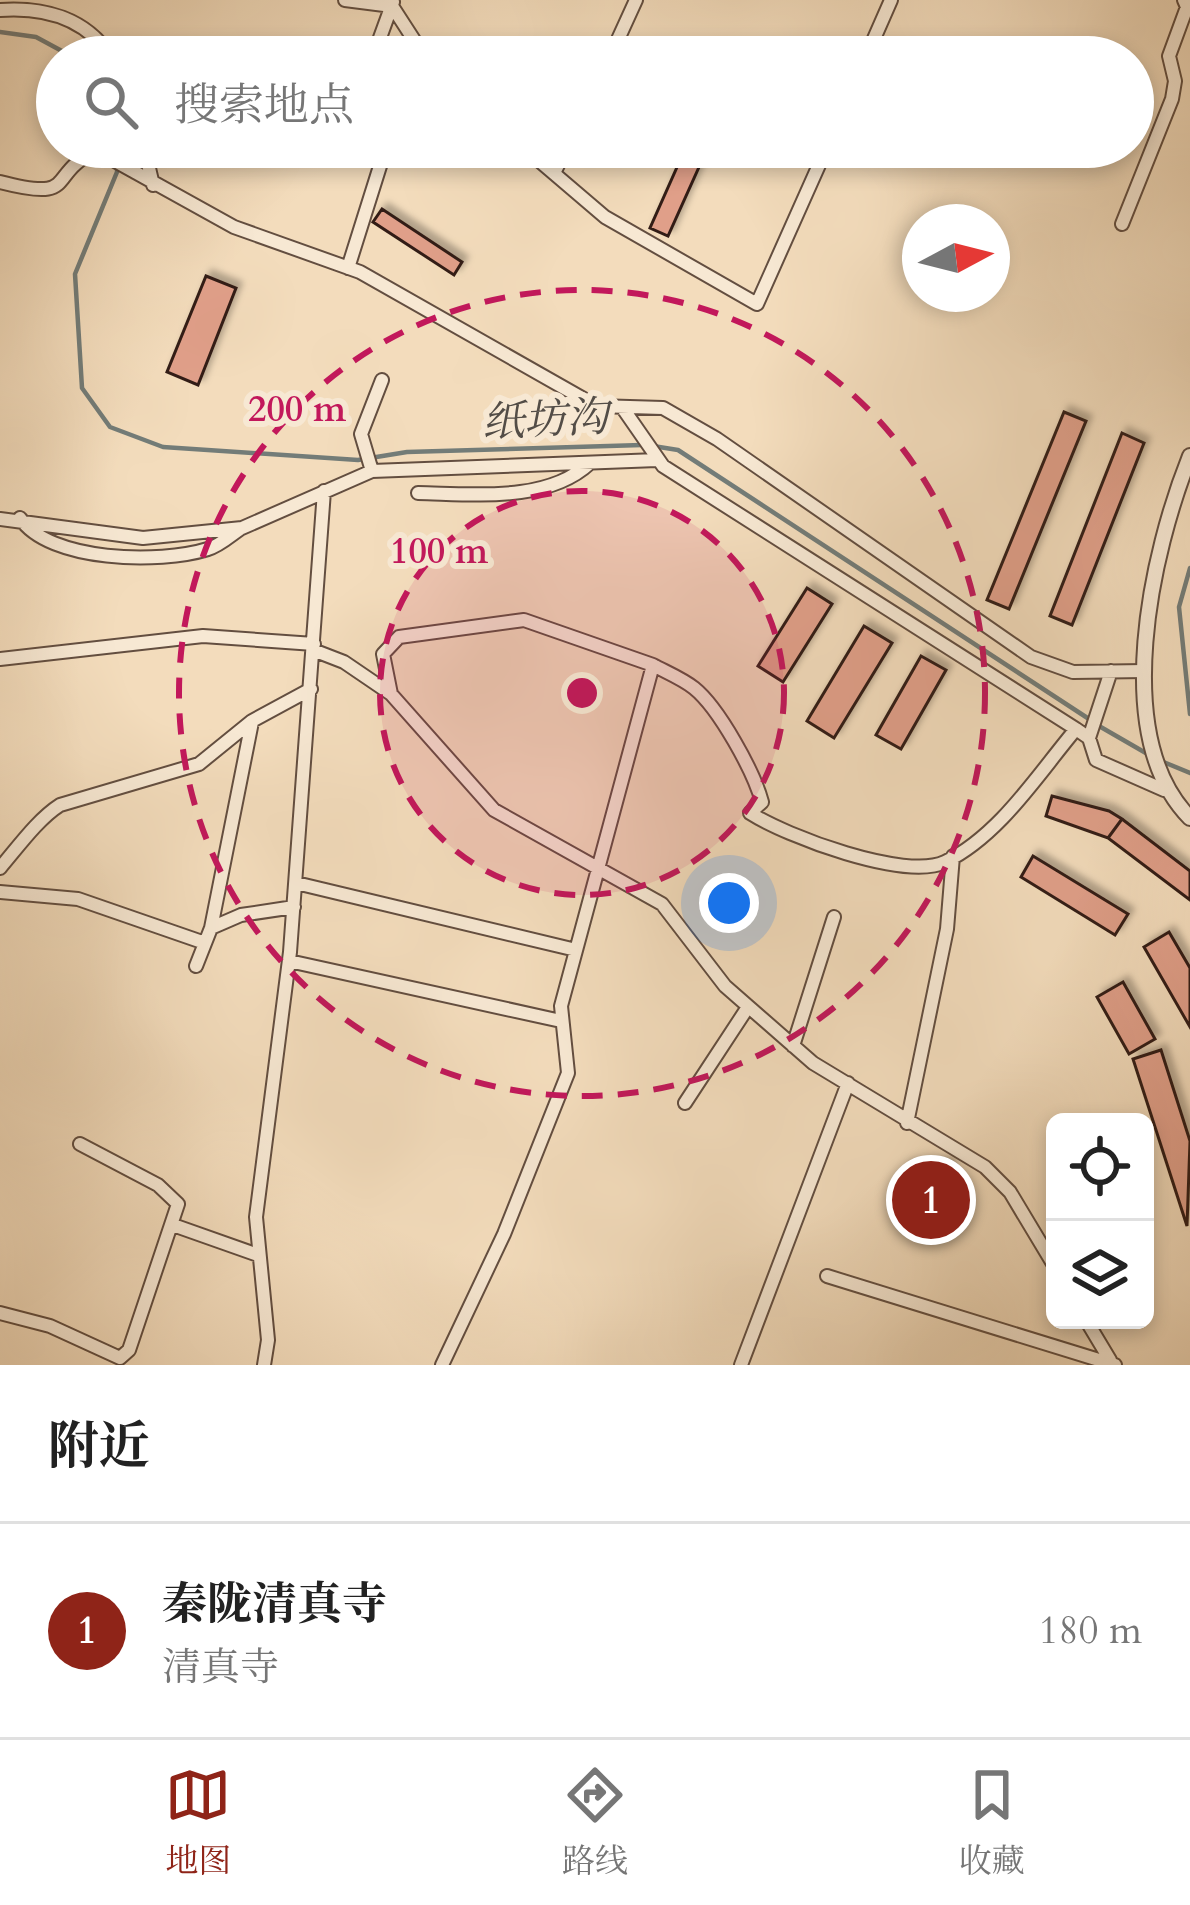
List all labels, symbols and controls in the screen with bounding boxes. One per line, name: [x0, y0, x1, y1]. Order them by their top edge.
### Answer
search box: [36, 36, 1154, 168]
icon: search: [78, 69, 144, 135]
text: 搜索地点: [174, 75, 354, 136]
north arrow: [902, 204, 1010, 312]
text: 200 m: [248, 385, 347, 434]
water label: 纸坊沟: [481, 388, 615, 452]
text: 100 m: [390, 527, 489, 576]
centre of rings: [561, 672, 603, 714]
your location: [699, 873, 759, 933]
map controls: [1046, 1113, 1154, 1329]
button: locate: [1046, 1113, 1154, 1221]
pin: 1: [892, 1155, 970, 1245]
button: layers: [1046, 1221, 1154, 1329]
text: 附近: [48, 1412, 150, 1482]
text: 秦陇清真寺: [162, 1574, 387, 1635]
text: 1: [77, 1604, 97, 1657]
text: 180 m: [1039, 1604, 1142, 1657]
text: 清真寺: [162, 1641, 279, 1694]
tab: 地图: [165, 1762, 231, 1884]
tab: 路线: [562, 1762, 628, 1884]
tab: 收藏: [959, 1762, 1025, 1884]

